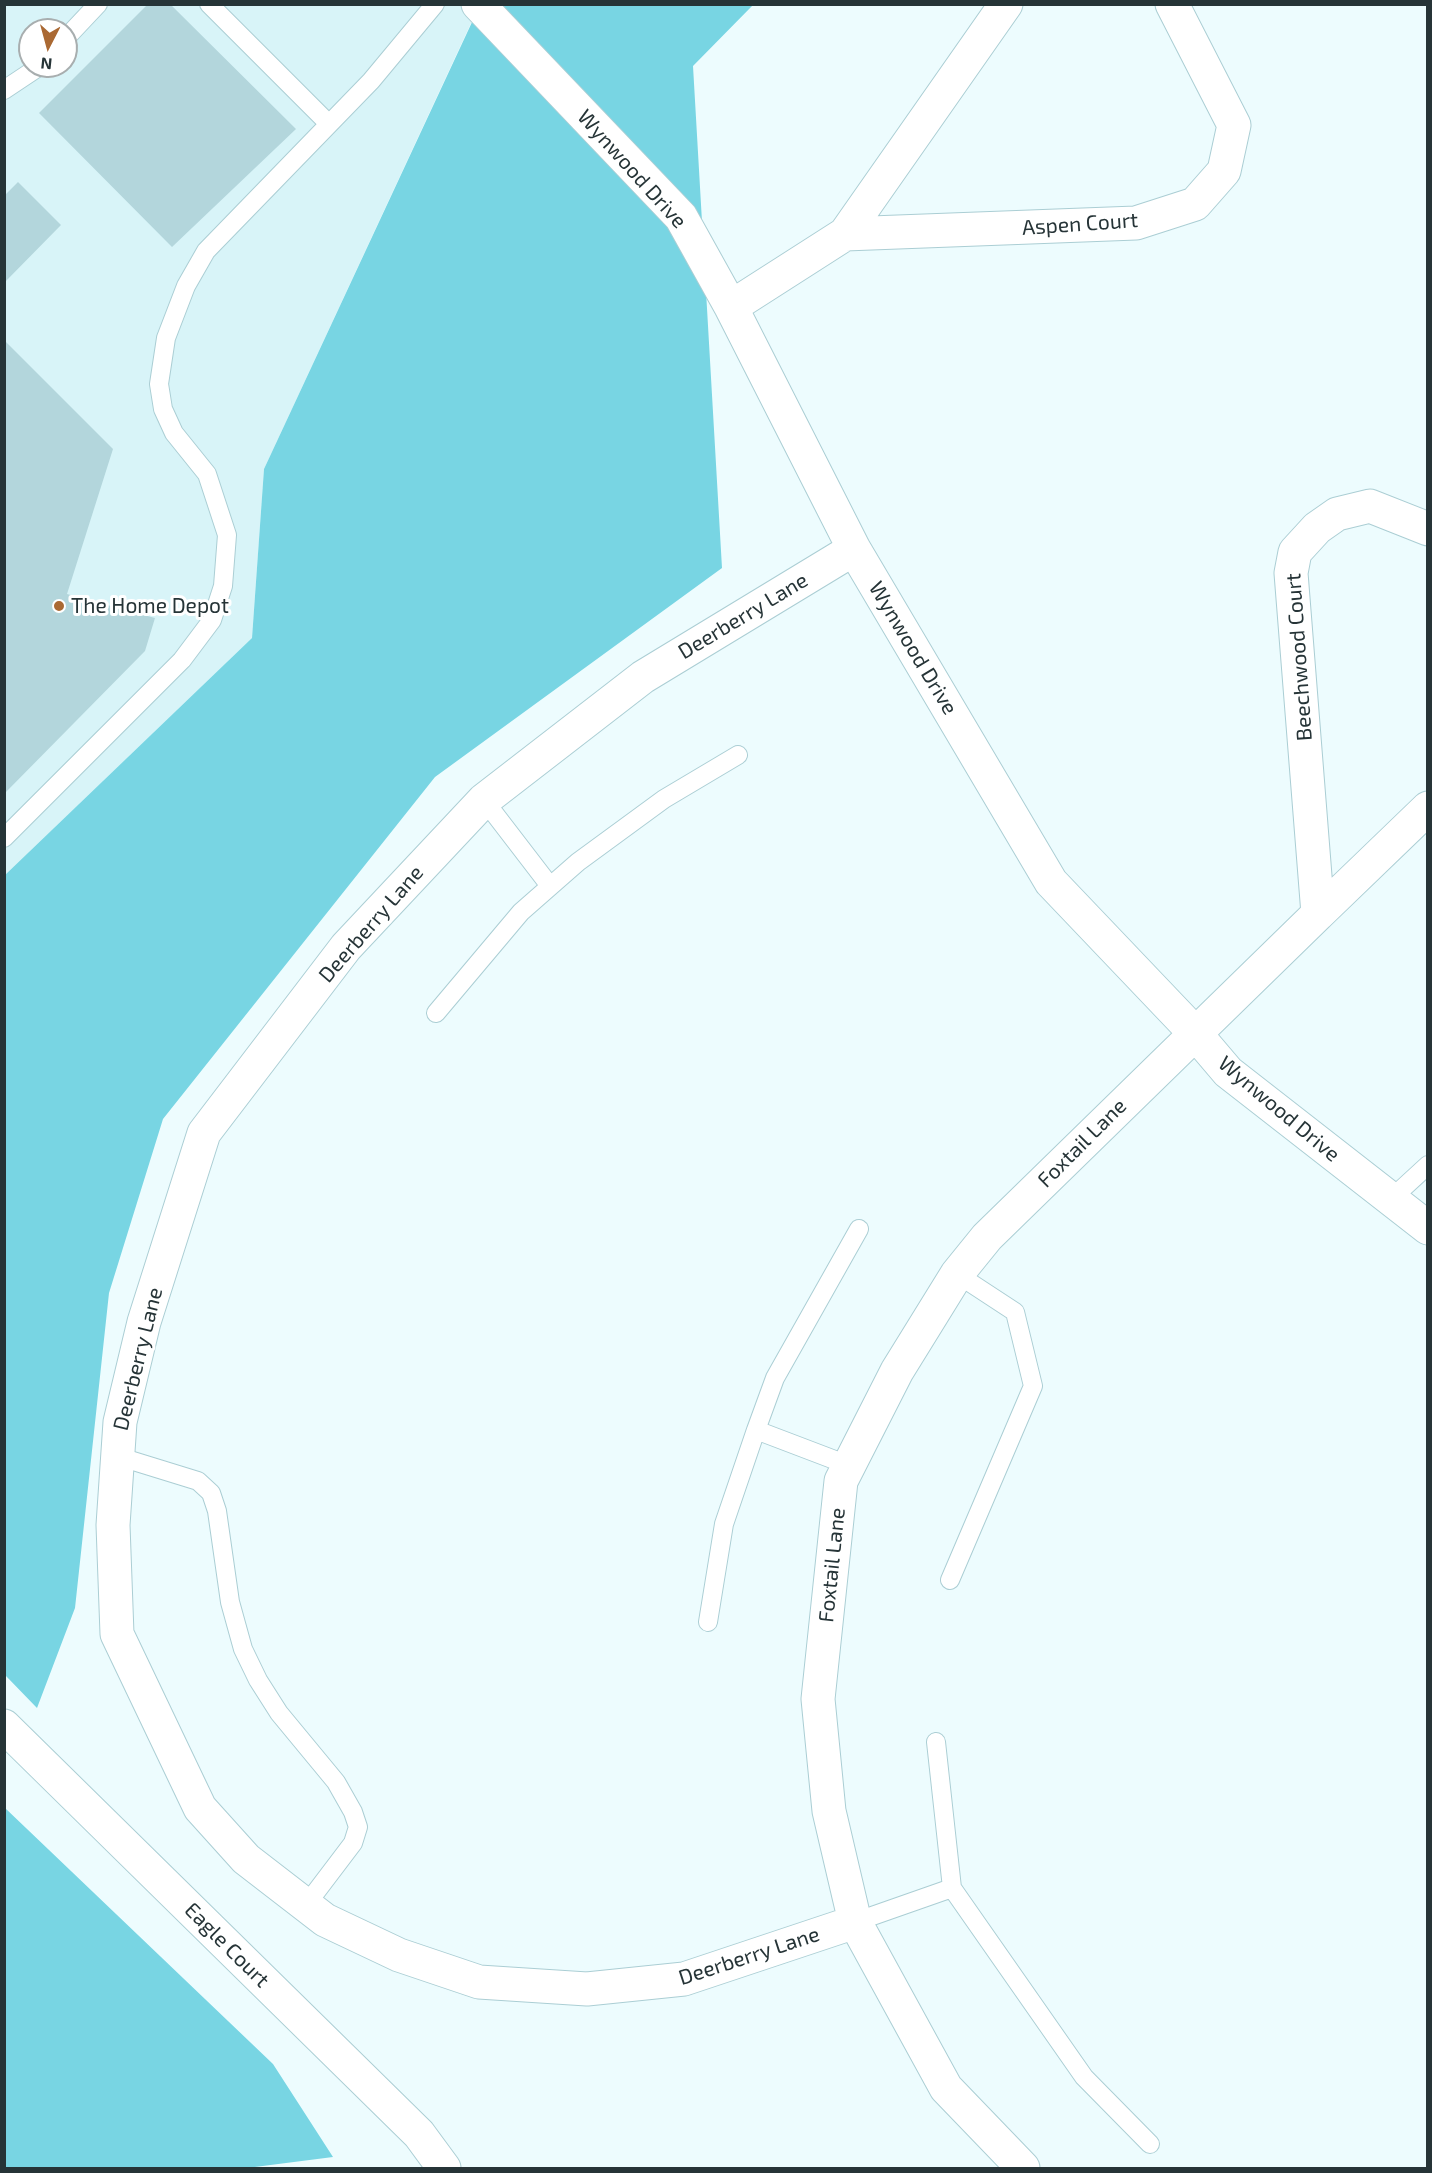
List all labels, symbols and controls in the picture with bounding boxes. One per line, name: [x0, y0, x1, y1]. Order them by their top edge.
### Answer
north arrow: [18, 18, 78, 78]
text: N: [40, 54, 53, 74]
street label: Wynwood Drive: [572, 105, 692, 233]
street label: Aspen Court: [1021, 207, 1139, 241]
street label: Deerberry Lane: [674, 567, 812, 665]
street label: Beechwood Court: [1281, 572, 1317, 742]
street label: Wynwood Drive: [863, 577, 963, 719]
place label: The Home Depot: [71, 593, 229, 619]
marker: The Home Depot: [52, 599, 66, 613]
street label: Deerberry Lane: [313, 860, 429, 988]
street label: Wynwood Drive: [1213, 1051, 1345, 1167]
street label: Foxtail Lane: [1032, 1093, 1132, 1193]
street label: Deerberry Lane: [108, 1285, 168, 1433]
street label: Foxtail Lane: [813, 1506, 851, 1624]
street label: Eagle Court: [179, 1897, 275, 1993]
street label: Deerberry Lane: [675, 1921, 823, 1991]

